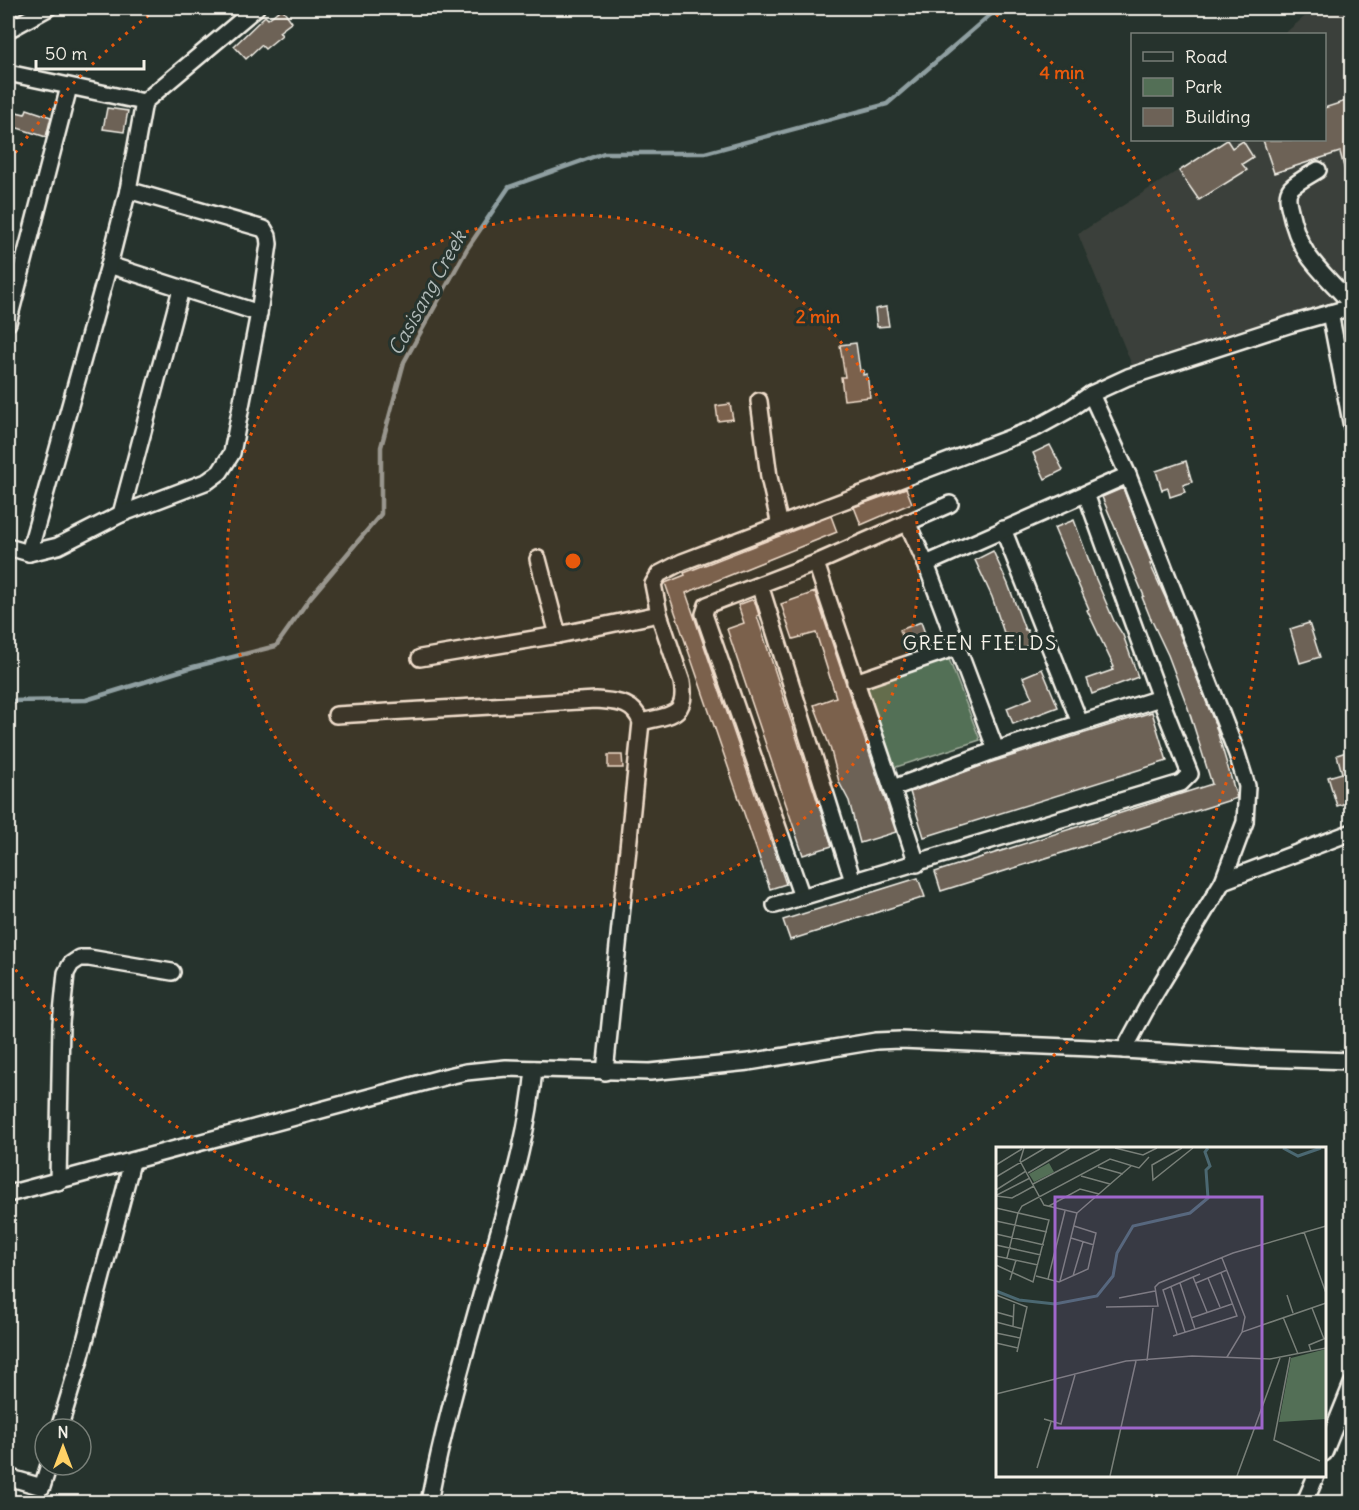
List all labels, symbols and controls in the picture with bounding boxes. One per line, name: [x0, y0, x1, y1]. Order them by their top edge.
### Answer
scale bar: [36, 33, 144, 71]
legend: [1131, 33, 1326, 141]
text: 50 m: [45, 42, 87, 65]
text: Road: [1185, 45, 1228, 68]
text: 4 min: [1040, 61, 1085, 84]
text: Park: [1185, 75, 1222, 98]
text: Building: [1185, 105, 1250, 128]
water label: Casisang Creek: [382, 225, 472, 359]
text: 2 min: [796, 305, 841, 328]
centre of rings: [563, 551, 583, 571]
district label: GREEN FIELDS: [902, 630, 1058, 655]
inset map: [996, 1147, 1326, 1477]
north arrow: [33, 1417, 93, 1477]
text: N: [57, 1422, 69, 1442]

